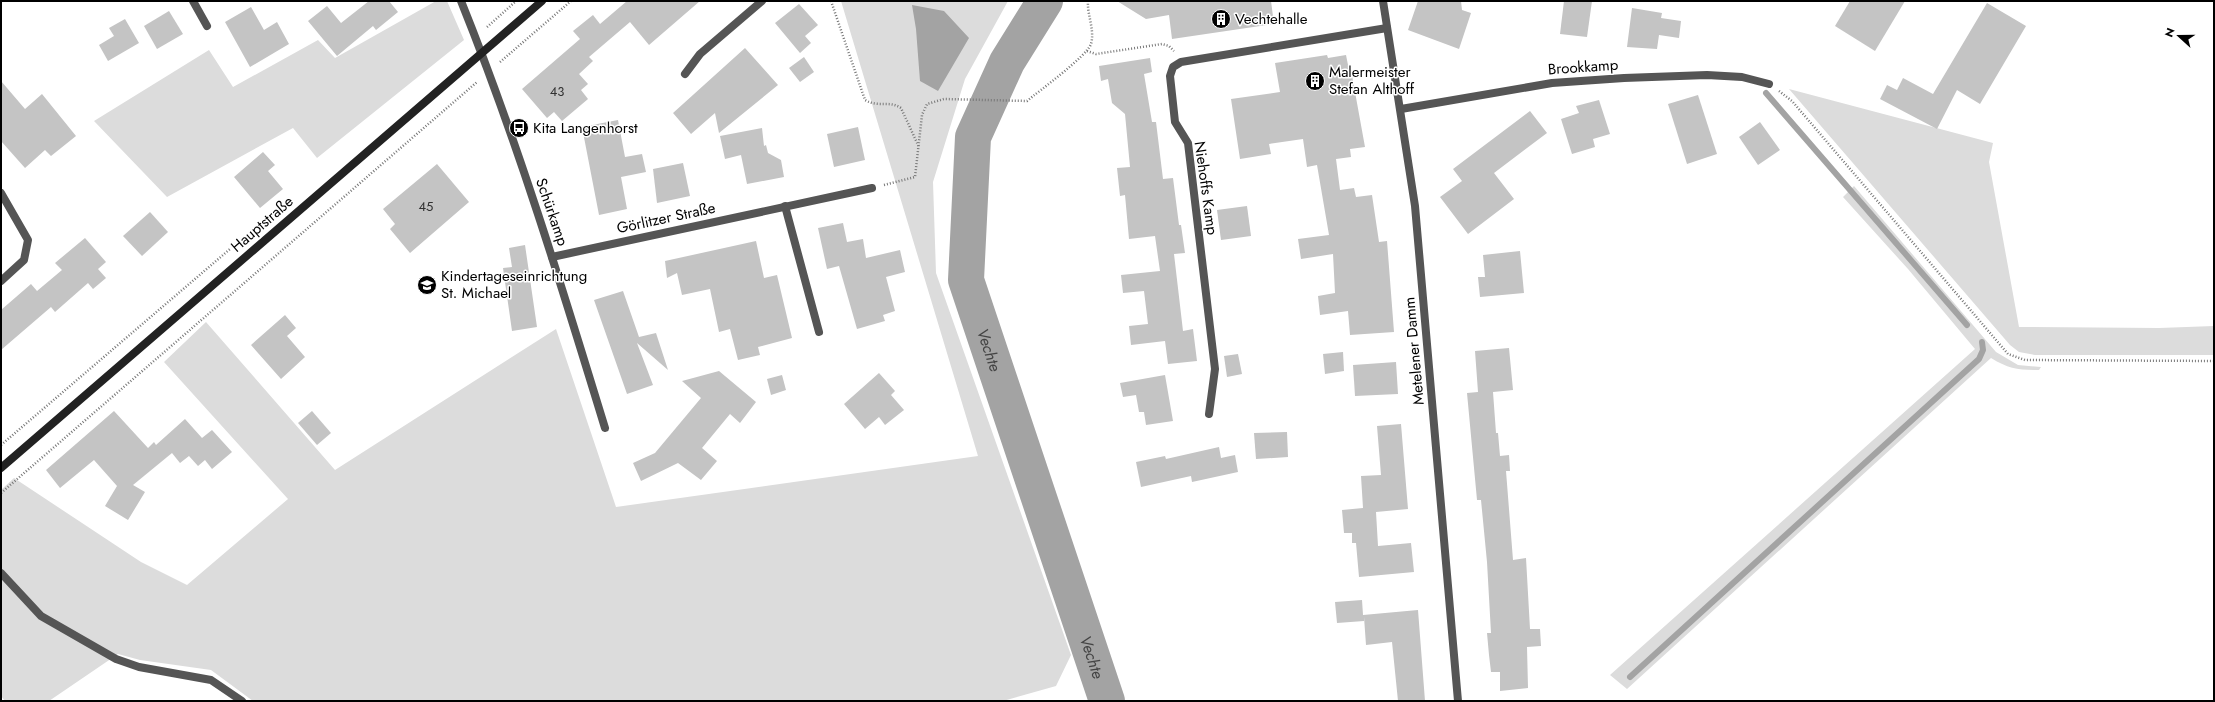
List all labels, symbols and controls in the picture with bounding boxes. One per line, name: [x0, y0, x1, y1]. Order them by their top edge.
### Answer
building icon: Vechtehalle: [1210, 8, 1232, 30]
place label: Vechtehalle: [1235, 8, 1308, 30]
north arrow: [2159, 16, 2199, 56]
text: N: [2161, 25, 2179, 39]
street label: Brookkamp: [1547, 54, 1619, 80]
place label: Malermeister Stefan Althoff: [1329, 61, 1415, 100]
building icon: Malermeister Stefan Althoff: [1304, 70, 1326, 92]
house number: 43: [550, 82, 564, 101]
bus stop icon: Kita Langenhorst: [508, 117, 530, 139]
place label: Kita Langenhorst: [533, 117, 638, 139]
street label: Niehoffs Kamp: [1189, 140, 1224, 237]
street label: Schürkamp: [530, 175, 574, 249]
street label: Hauptstraße: [226, 191, 298, 257]
house number: 45: [419, 197, 433, 216]
street label: Görlitzer Straße: [615, 197, 718, 239]
place label: Kindertageseinrichtung St. Michael: [441, 265, 587, 304]
school or university icon: Kindertageseinrichtung St. Michael: [416, 274, 438, 296]
street label: Metelener Damm: [1398, 296, 1430, 406]
water label: Vechte: [971, 325, 1007, 374]
water label: Vechte: [1074, 632, 1110, 682]

